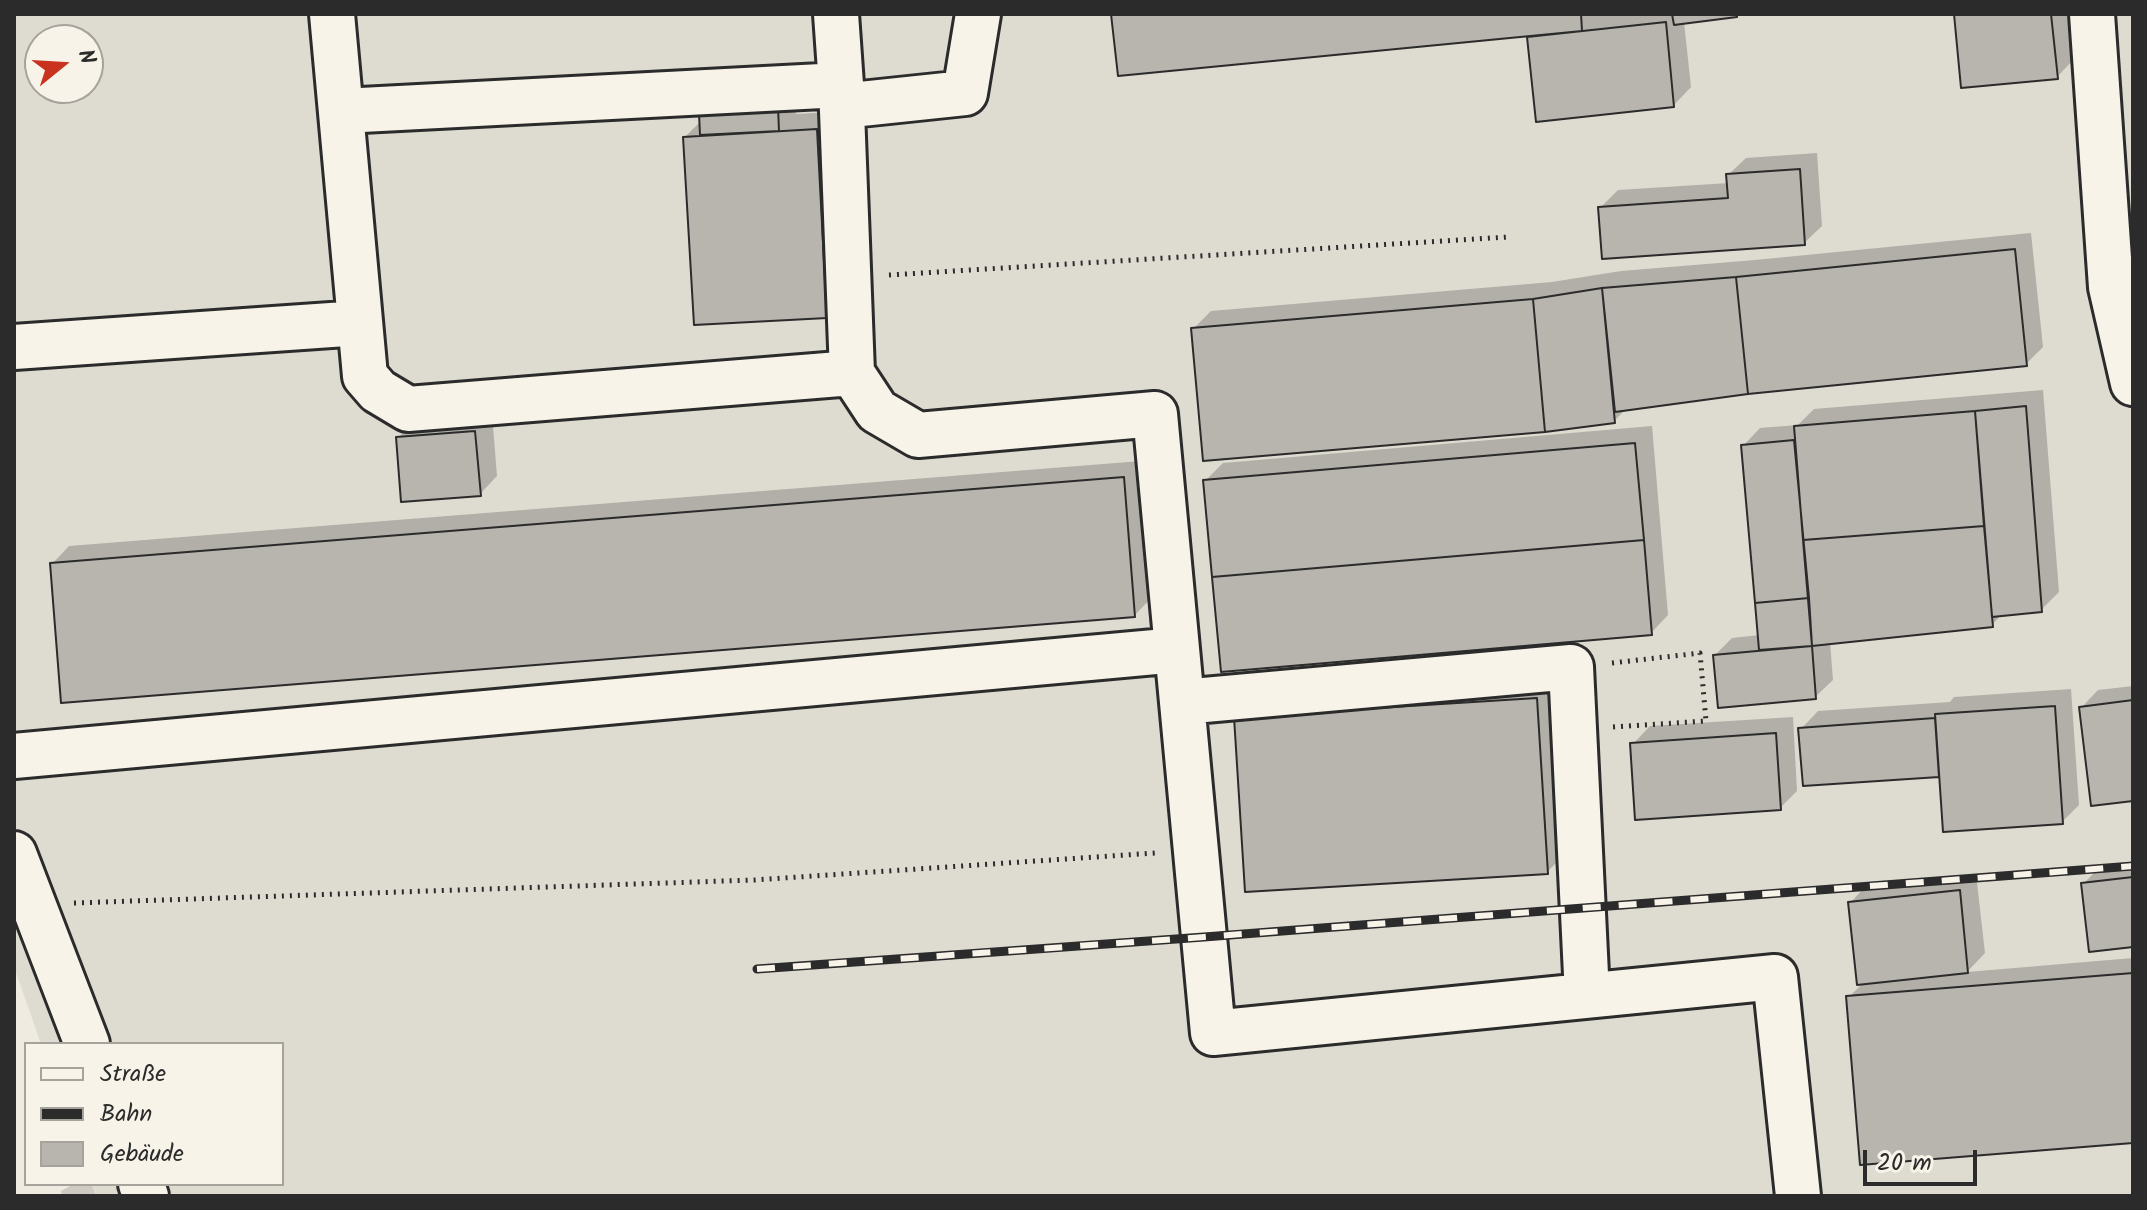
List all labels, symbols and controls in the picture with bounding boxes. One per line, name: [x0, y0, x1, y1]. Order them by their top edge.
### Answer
north arrow: [24, 24, 104, 104]
text: N: [67, 45, 104, 69]
legend: [24, 1042, 284, 1186]
text: Straße: [100, 1055, 166, 1094]
text: Bahn: [100, 1095, 152, 1134]
scale bar: [1867, 1134, 1981, 1184]
text: Gebäude: [100, 1135, 184, 1174]
text: 20 m: [1877, 1144, 1932, 1183]

